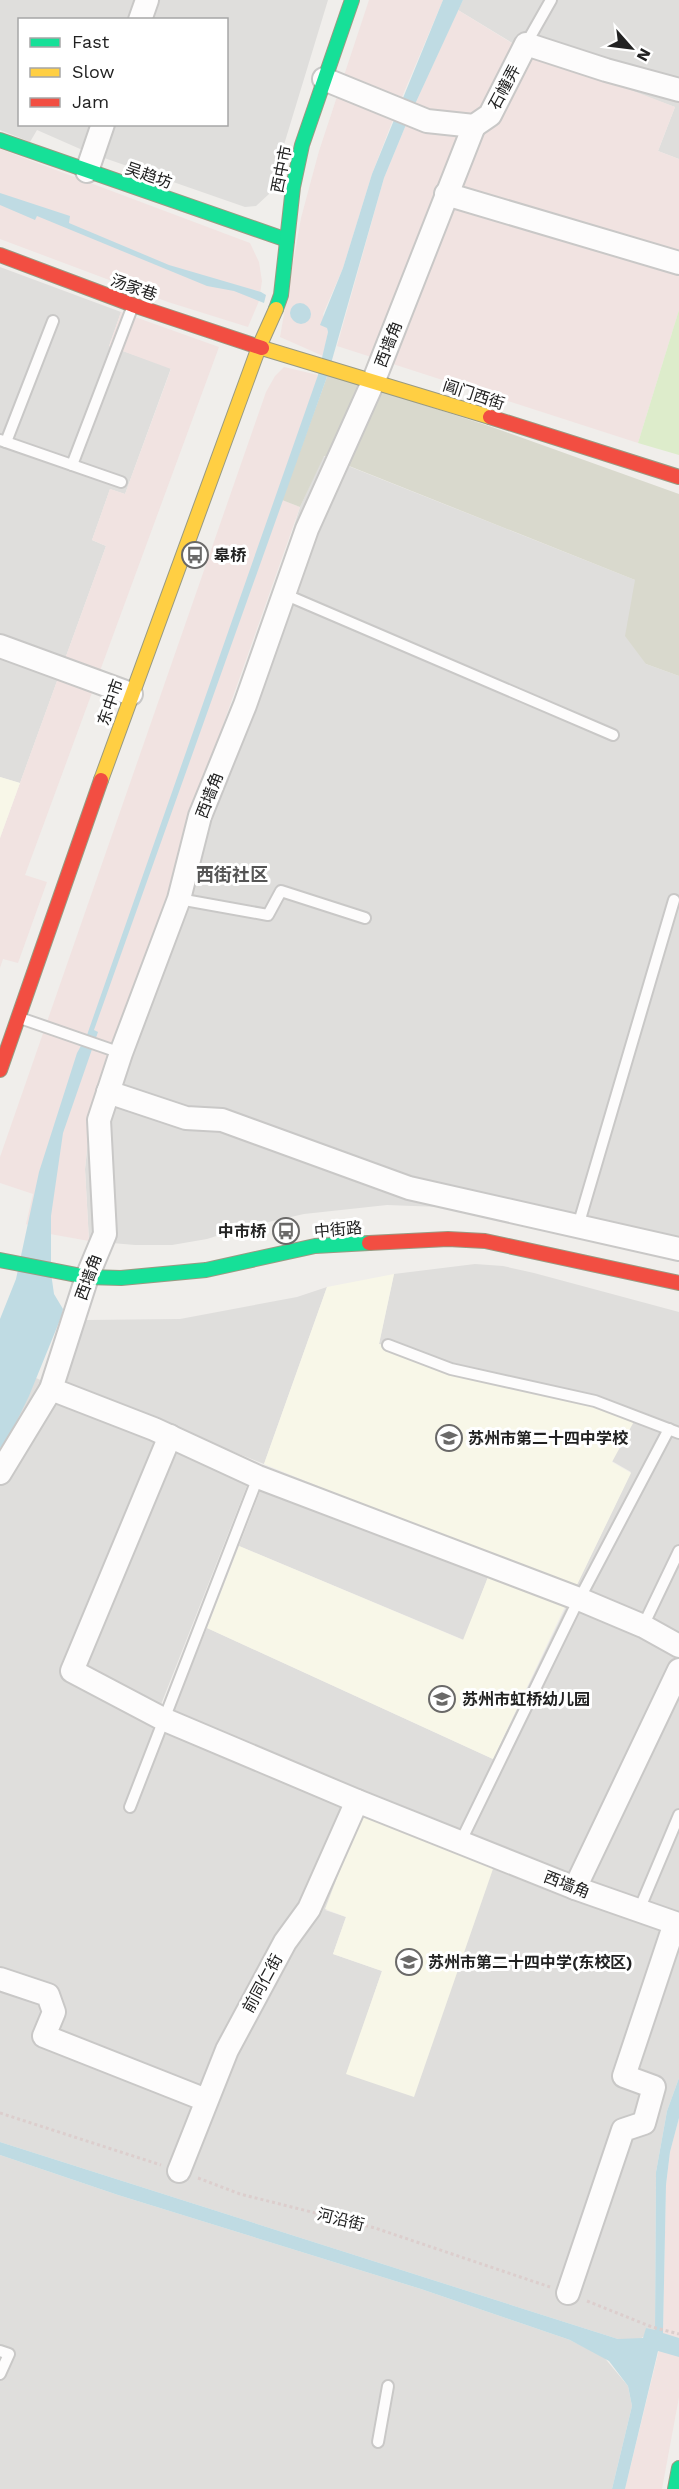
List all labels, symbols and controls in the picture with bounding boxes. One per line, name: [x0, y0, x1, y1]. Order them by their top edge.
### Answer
legend: [18, 18, 228, 126]
north arrow: [601, 18, 661, 78]
text: Fast: [72, 31, 110, 52]
text: N: [633, 45, 655, 65]
text: Slow: [72, 61, 115, 82]
street label: 石幢弄: [485, 62, 524, 113]
text: Jam: [72, 91, 109, 112]
street label: 西中市: [268, 144, 295, 194]
street label: 吴趋坊: [123, 159, 175, 192]
street label: 汤家巷: [108, 270, 160, 305]
street label: 西墙角: [371, 318, 406, 370]
street label: 阊门西街: [440, 376, 507, 413]
bus stop icon: 皋桥: [180, 540, 210, 570]
place label: 皋桥: [214, 546, 247, 565]
street label: 东中市: [94, 676, 127, 728]
street label: 西墙角: [192, 769, 227, 821]
district label: 西街社区: [196, 864, 268, 885]
bus stop icon: 中市桥: [271, 1216, 301, 1246]
street label: 中街路: [313, 1218, 363, 1241]
place label: 中市桥: [218, 1222, 267, 1241]
street label: 西墙角: [71, 1251, 106, 1303]
school or university icon: 苏州市第二十四中学校: [434, 1423, 464, 1453]
place label: 苏州市第二十四中学校: [468, 1429, 629, 1448]
school or university icon: 苏州市虹桥幼儿园: [427, 1684, 457, 1714]
place label: 苏州市虹桥幼儿园: [462, 1690, 590, 1709]
street label: 西墙角: [541, 1867, 593, 1902]
school or university icon: 苏州市第二十四中学(东校区): [394, 1947, 424, 1977]
street label: 前同仁街: [239, 1951, 286, 2016]
place label: 苏州市第二十四中学(东校区): [428, 1953, 633, 1972]
street label: 河沿街: [315, 2204, 366, 2235]

